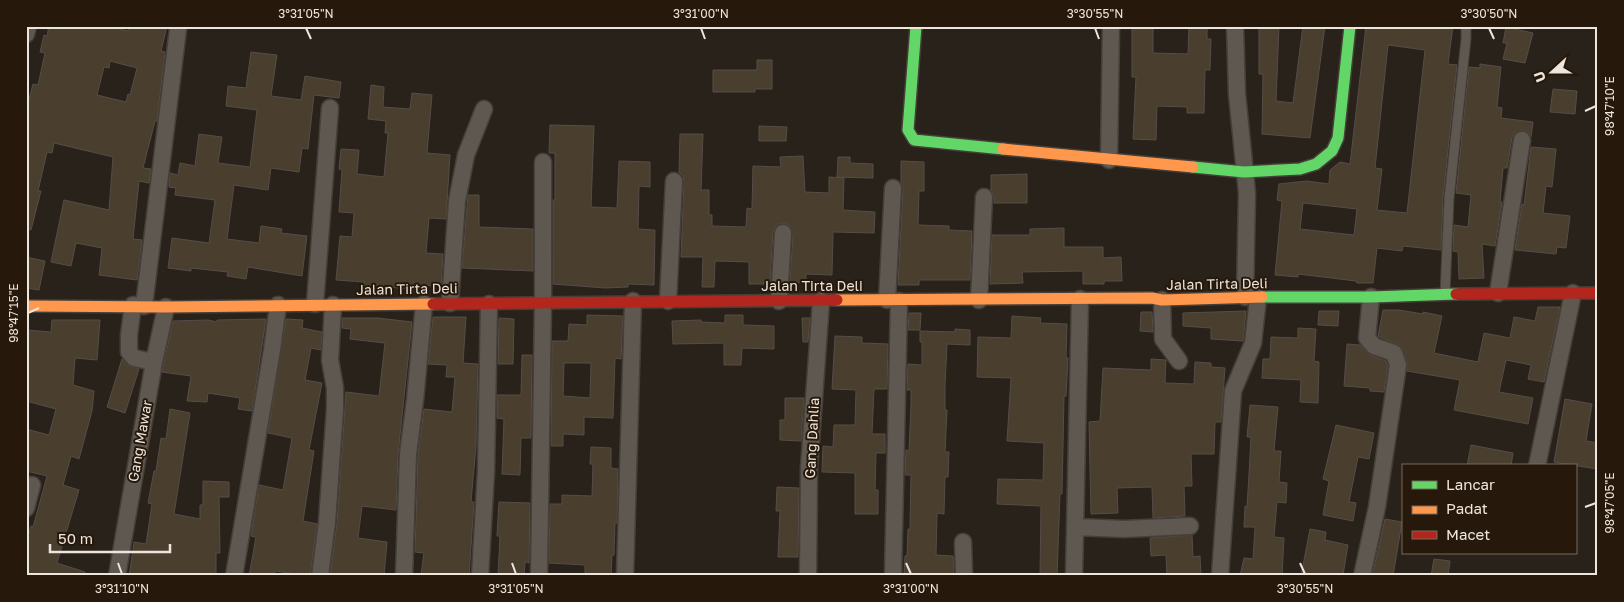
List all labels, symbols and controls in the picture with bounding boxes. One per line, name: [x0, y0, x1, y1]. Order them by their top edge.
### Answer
text: 3°31'05"N: [278, 6, 334, 21]
text: 3°31'00"N: [673, 6, 729, 21]
text: 3°30'55"N: [1067, 6, 1123, 21]
text: 3°30'50"N: [1460, 6, 1518, 21]
north arrow: [1526, 48, 1576, 98]
text: U: [1530, 69, 1549, 85]
text: 98°47'10"E: [1602, 76, 1617, 136]
street label: Jalan Tirta Deli: [1166, 274, 1268, 293]
street label: Jalan Tirta Deli: [761, 277, 863, 294]
street label: Jalan Tirta Deli: [356, 279, 458, 298]
text: 98°47'15"E: [6, 283, 21, 343]
street label: Gang Dahlia: [801, 397, 822, 479]
street label: Gang Mawar: [124, 398, 155, 483]
legend: [1402, 464, 1576, 554]
text: 98°47'05"E: [1602, 473, 1617, 533]
text: Lancar: [1446, 475, 1495, 493]
text: Padat: [1446, 499, 1488, 517]
scale bar: [50, 522, 170, 554]
text: Macet: [1446, 525, 1490, 543]
text: 50 m: [58, 529, 93, 547]
text: 3°31'10"N: [95, 581, 149, 596]
text: 3°31'05"N: [488, 581, 544, 596]
text: 3°31'00"N: [883, 581, 939, 596]
text: 3°30'55"N: [1277, 581, 1333, 596]

